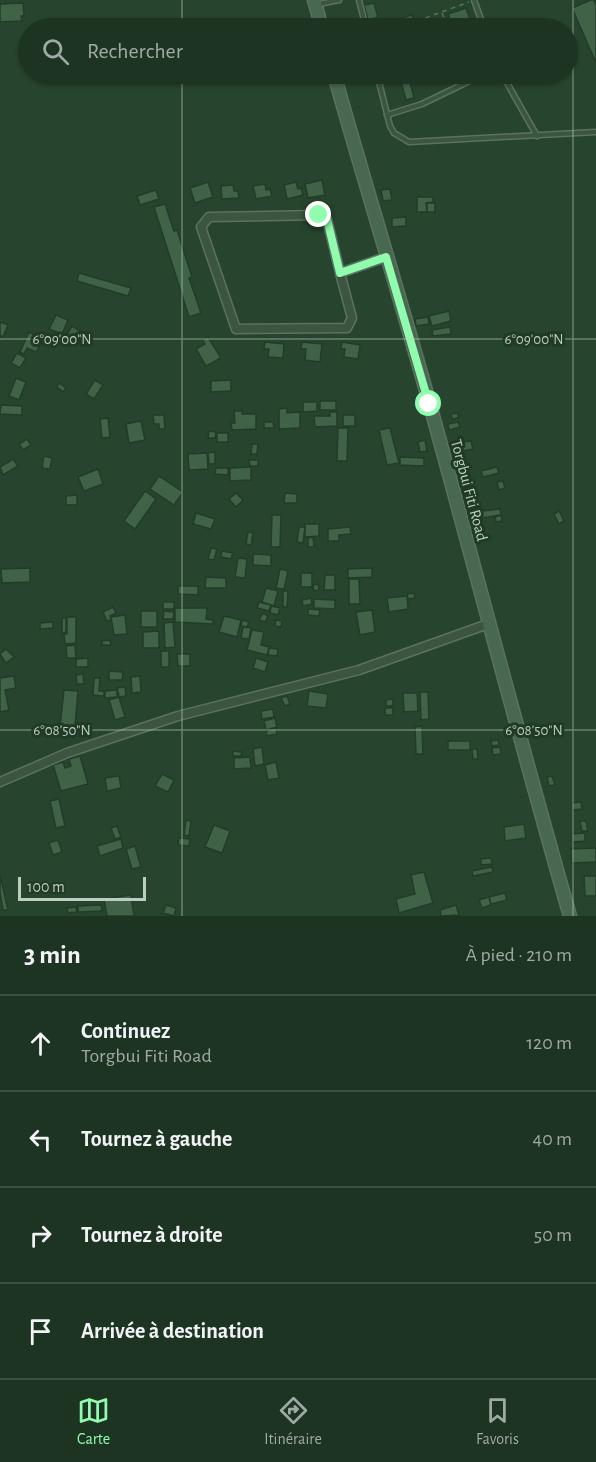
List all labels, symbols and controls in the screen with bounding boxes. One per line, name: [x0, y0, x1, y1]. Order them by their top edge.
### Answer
search box: [18, 18, 578, 84]
icon: search: [39, 35, 72, 68]
text: Rechercher: [87, 40, 183, 62]
route end: [305, 201, 331, 227]
text: 6°09'00"N: [32, 332, 92, 347]
text: 6°09'00"N: [504, 332, 564, 347]
route start: [415, 390, 441, 416]
street label: Torgbui Fiti Road: [448, 438, 490, 543]
text: 6°08'50"N: [33, 723, 91, 738]
text: 6°08'50"N: [505, 723, 563, 738]
scale bar: [18, 874, 146, 902]
text: 100 m: [27, 879, 65, 895]
text: 3 min: [24, 942, 81, 968]
text: À pied · 210 m: [466, 945, 572, 965]
text: Continuez: [81, 1020, 170, 1042]
icon: ahead: [24, 1027, 57, 1060]
text: 120 m: [526, 1033, 572, 1053]
text: Torgbui Fiti Road: [81, 1046, 212, 1066]
icon: left: [24, 1123, 57, 1156]
text: Tournez à gauche: [81, 1128, 232, 1150]
text: 40 m: [533, 1129, 572, 1149]
icon: right: [24, 1219, 57, 1252]
text: Tournez à droite: [81, 1224, 223, 1246]
text: 50 m: [534, 1225, 572, 1245]
icon: arrive: [24, 1315, 57, 1348]
text: Arrivée à destination: [81, 1320, 264, 1342]
tab: Carte: [77, 1394, 110, 1449]
tab: Itinéraire: [264, 1394, 322, 1449]
tab: Favoris: [476, 1394, 519, 1449]

